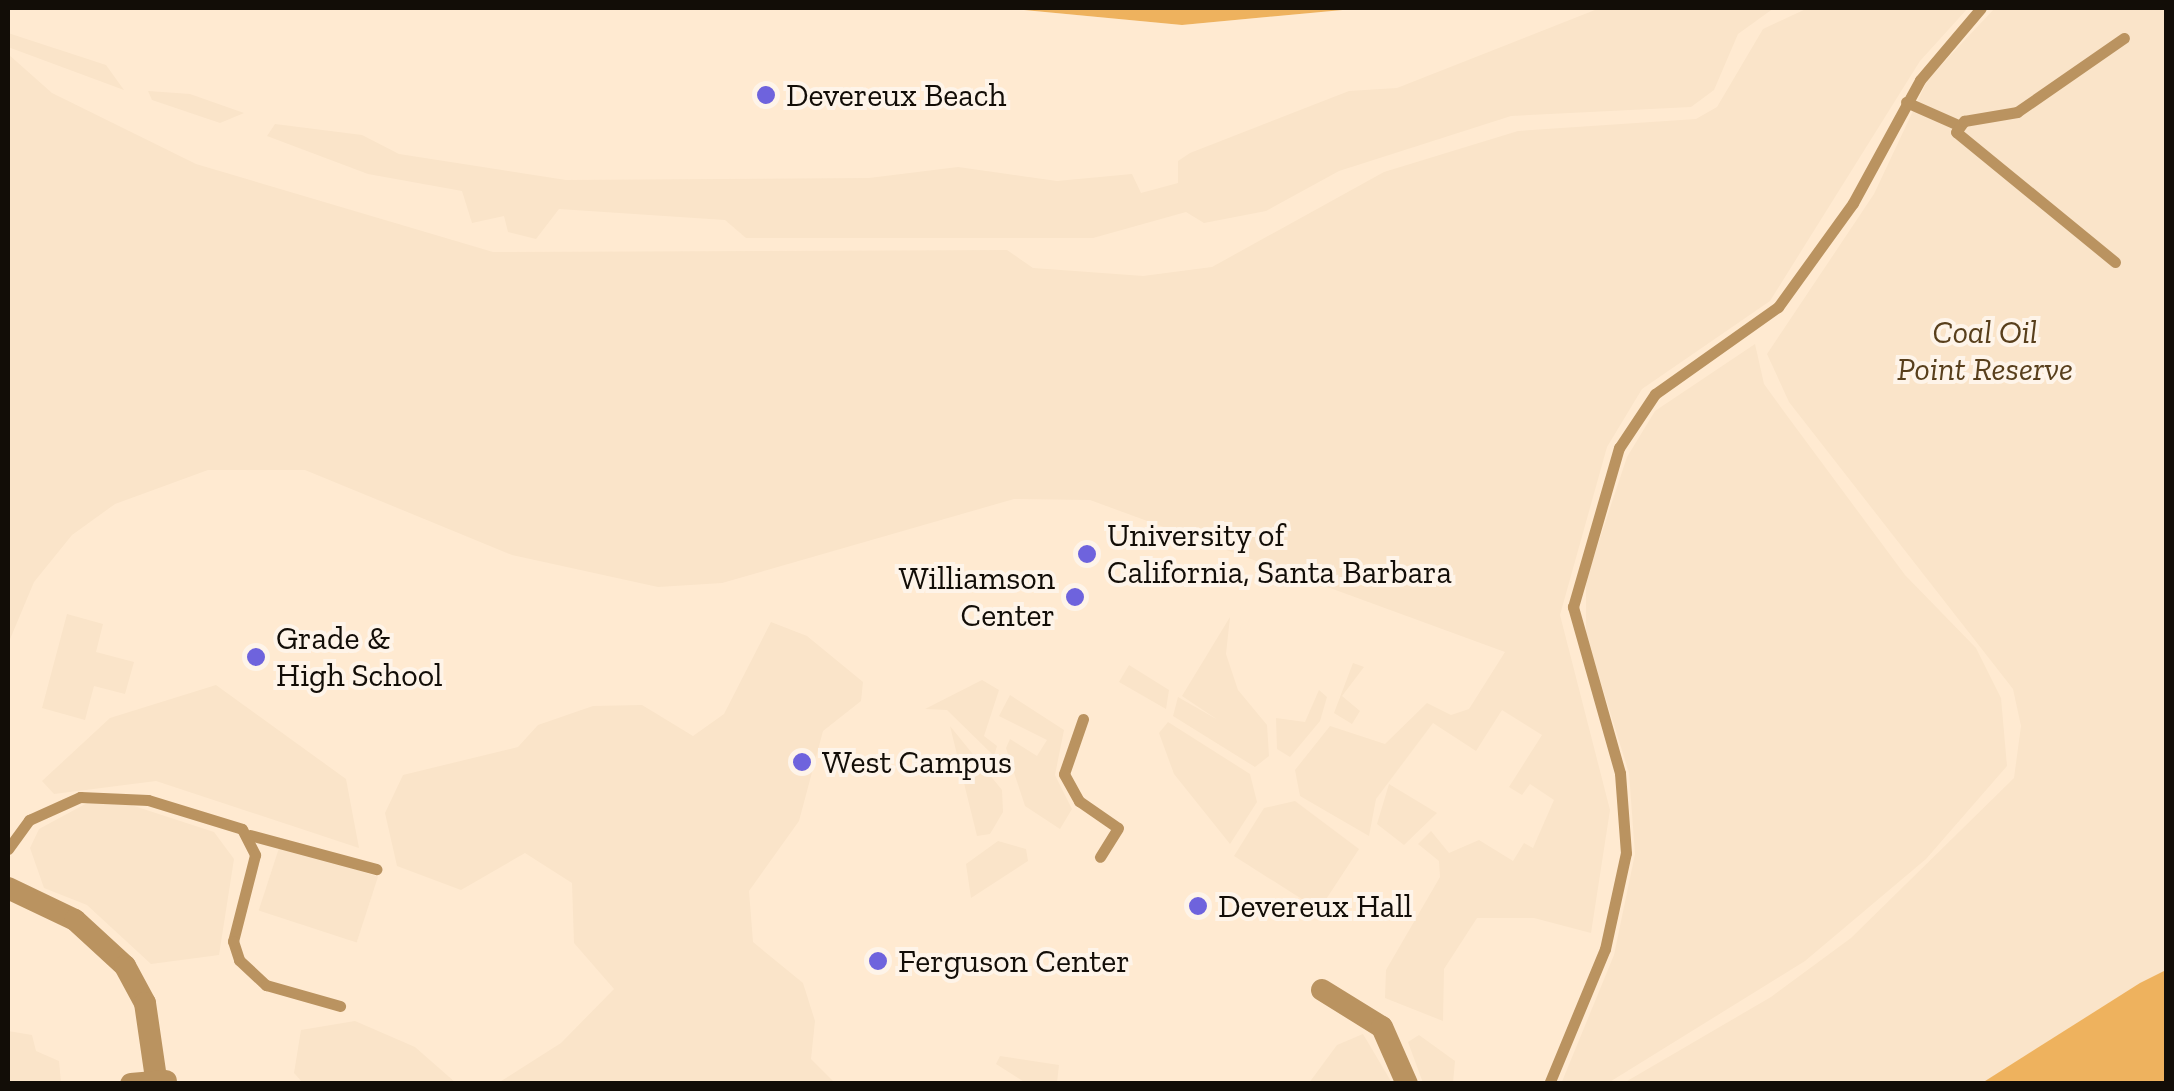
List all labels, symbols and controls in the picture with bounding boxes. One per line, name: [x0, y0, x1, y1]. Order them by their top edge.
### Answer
place label: Devereux Beach: [786, 76, 1006, 114]
marker: Devereux Beach: [755, 84, 777, 106]
park label: Coal Oil Point Reserve: [1897, 314, 2073, 389]
place label: University of California, Santa Barbara: [1107, 517, 1452, 592]
marker: University of California, Santa Barbara: [1076, 543, 1098, 565]
place label: Williamson Center: [899, 560, 1055, 635]
marker: Williamson Center: [1064, 586, 1086, 608]
place label: Grade & High School: [276, 620, 443, 695]
marker: Grade & High School: [245, 646, 267, 668]
place label: West Campus: [822, 743, 1012, 781]
marker: West Campus: [791, 751, 813, 773]
place label: Devereux Hall: [1218, 887, 1412, 925]
marker: Devereux Hall: [1187, 895, 1209, 917]
place label: Ferguson Center: [898, 942, 1130, 980]
marker: Ferguson Center: [867, 950, 889, 972]

